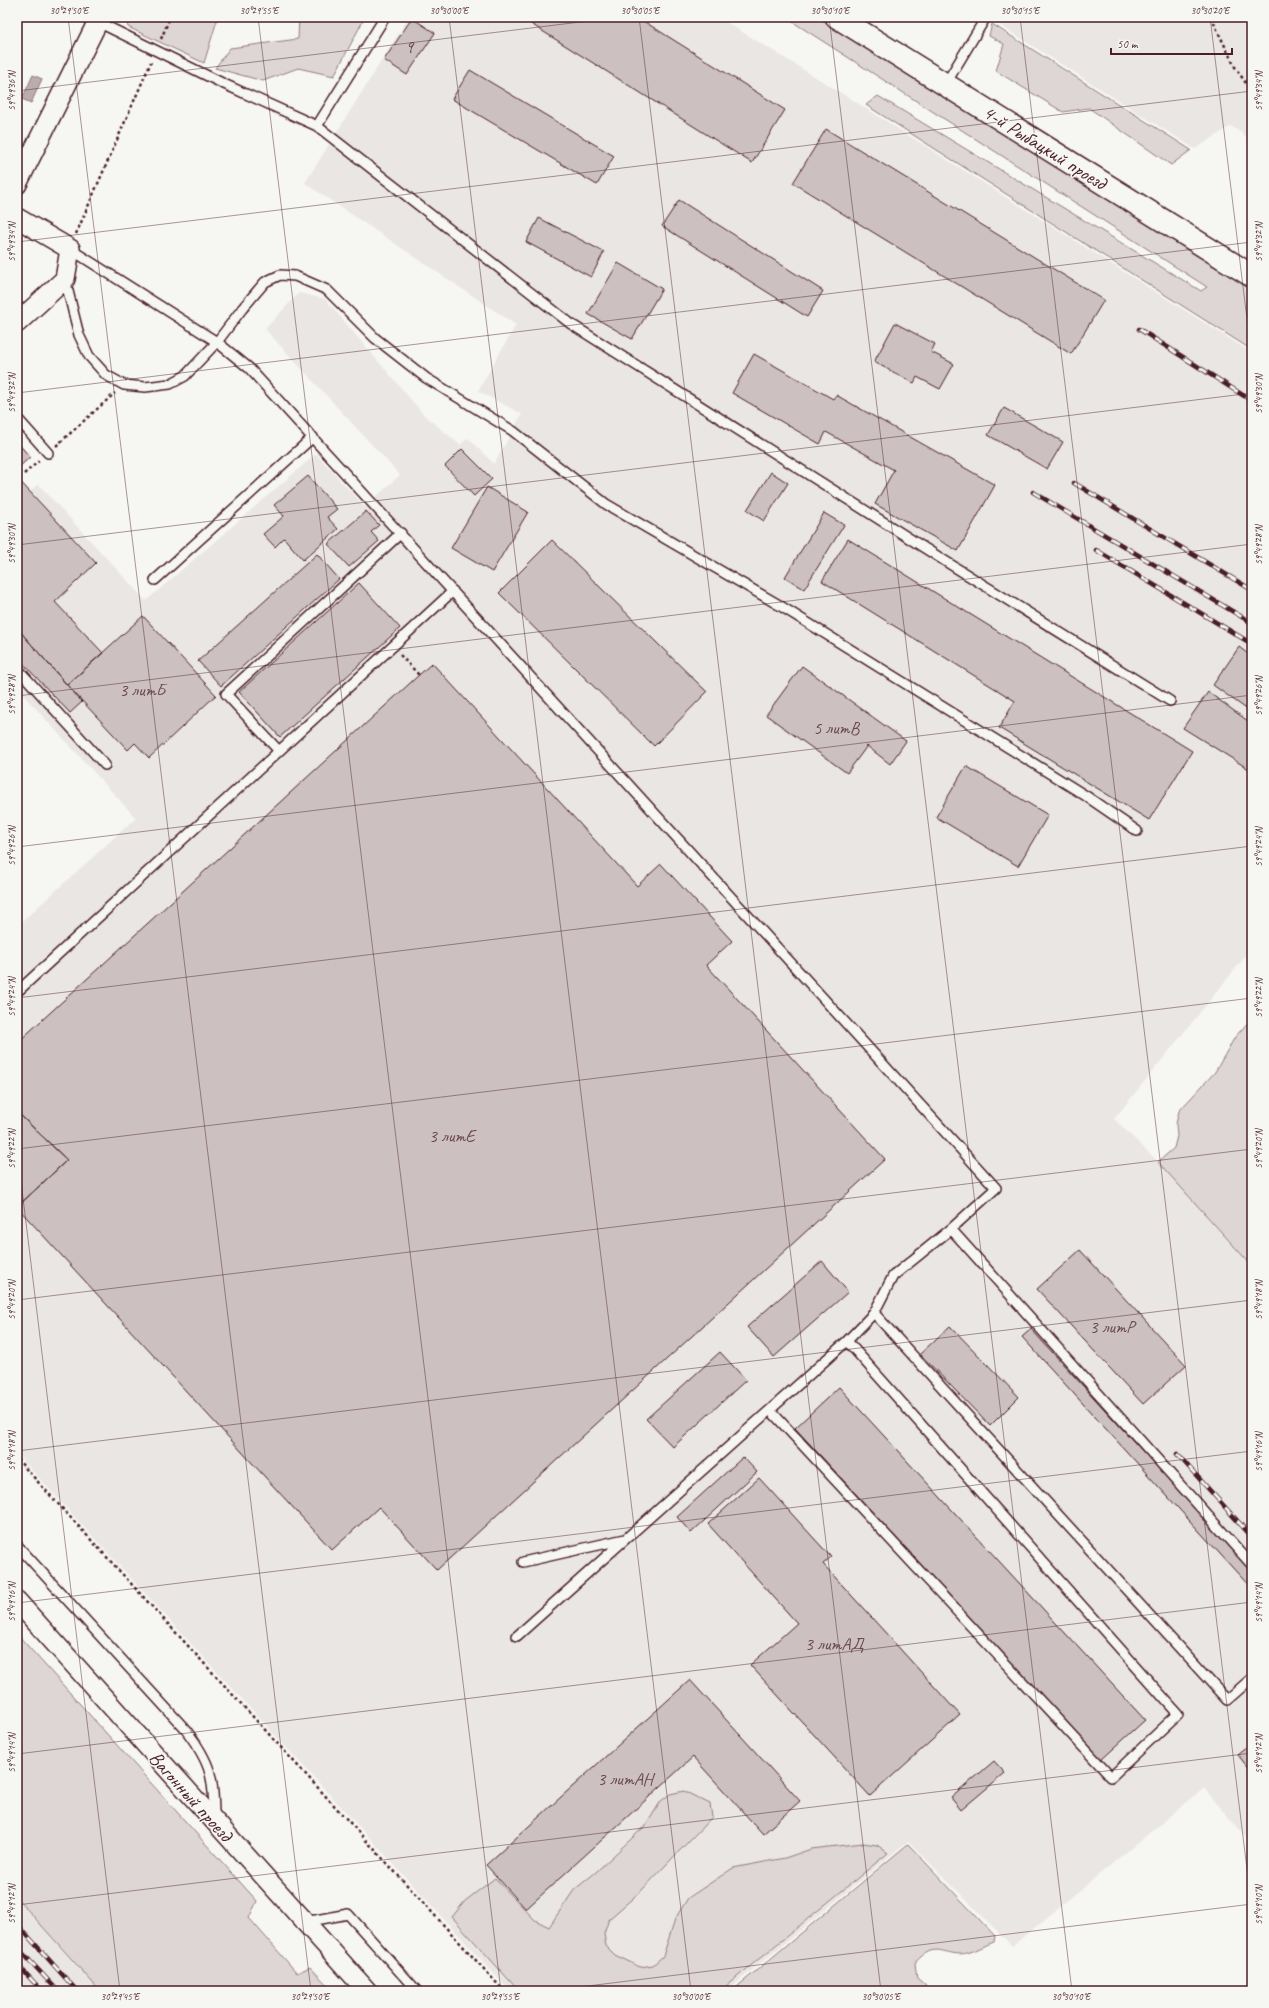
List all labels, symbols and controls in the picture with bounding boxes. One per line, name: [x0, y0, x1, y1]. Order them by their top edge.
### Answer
text: 30°29'50"E: [50, 4, 90, 17]
text: 30°29'55"E: [240, 4, 280, 17]
text: 30°30'00"E: [430, 4, 470, 17]
text: 30°30'05"E: [621, 4, 661, 17]
text: 30°30'10"E: [811, 4, 851, 17]
text: 30°30'15"E: [1001, 4, 1041, 17]
text: 30°30'20"E: [1191, 4, 1231, 17]
scale bar: [1111, 30, 1232, 56]
house number: 9: [405, 36, 415, 58]
text: 50 m: [1117, 36, 1139, 52]
text: 59°49'36"N: [5, 69, 18, 111]
text: 59°49'34"N: [1252, 69, 1265, 111]
street label: 4-й Рыбацкий проезд: [978, 99, 1113, 196]
text: 59°49'34"N: [5, 220, 18, 262]
text: 59°49'32"N: [1252, 220, 1265, 262]
text: 59°49'32"N: [5, 371, 18, 413]
text: 59°49'30"N: [1252, 372, 1265, 414]
text: 59°49'30"N: [5, 522, 18, 564]
text: 59°49'28"N: [1252, 523, 1265, 565]
text: 59°49'28"N: [5, 673, 18, 715]
text: 59°49'26"N: [1252, 674, 1265, 716]
house number: 3 литБ: [119, 679, 168, 701]
house number: 5 литВ: [813, 717, 861, 739]
text: 59°49'26"N: [5, 824, 18, 866]
text: 59°49'24"N: [1252, 825, 1265, 867]
text: 59°49'24"N: [5, 975, 18, 1017]
text: 59°49'22"N: [1252, 976, 1265, 1018]
house number: 3 литЕ: [429, 1125, 477, 1147]
text: 59°49'22"N: [5, 1127, 18, 1169]
text: 59°49'20"N: [1252, 1127, 1265, 1169]
text: 59°49'20"N: [5, 1278, 18, 1320]
text: 59°49'18"N: [1252, 1278, 1265, 1320]
house number: 3 литР: [1090, 1316, 1137, 1338]
text: 59°49'18"N: [5, 1429, 18, 1471]
text: 59°49'16"N: [1252, 1430, 1265, 1472]
text: 59°49'16"N: [5, 1580, 18, 1622]
text: 59°49'14"N: [1252, 1581, 1265, 1623]
house number: 3 литАД: [805, 1633, 865, 1655]
text: 59°49'14"N: [5, 1731, 18, 1773]
text: 59°49'12"N: [1252, 1732, 1265, 1774]
street label: Вагонный проезд: [143, 1746, 239, 1848]
house number: 3 литАН: [597, 1768, 656, 1790]
text: 59°49'12"N: [5, 1882, 18, 1924]
text: 59°49'10"N: [1252, 1883, 1265, 1925]
text: 30°29'45"E: [101, 1990, 141, 2003]
text: 30°29'50"E: [291, 1990, 331, 2003]
text: 30°29'55"E: [481, 1990, 521, 2003]
text: 30°30'00"E: [672, 1990, 712, 2003]
text: 30°30'05"E: [862, 1990, 902, 2003]
text: 30°30'10"E: [1052, 1990, 1092, 2003]

